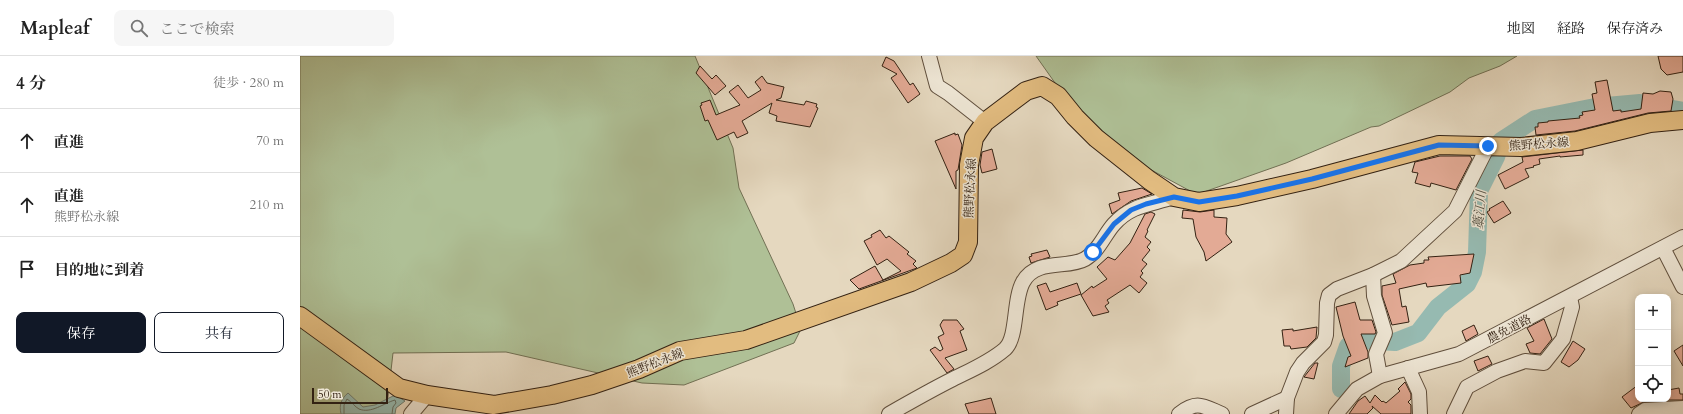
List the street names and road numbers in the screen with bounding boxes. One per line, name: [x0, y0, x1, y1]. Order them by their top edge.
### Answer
street label: 熊野松永線: [1509, 134, 1569, 154]
street label: 熊野松永線: [960, 158, 980, 218]
street label: 農免道路: [1484, 311, 1534, 347]
street label: 熊野松永線: [624, 345, 686, 381]

